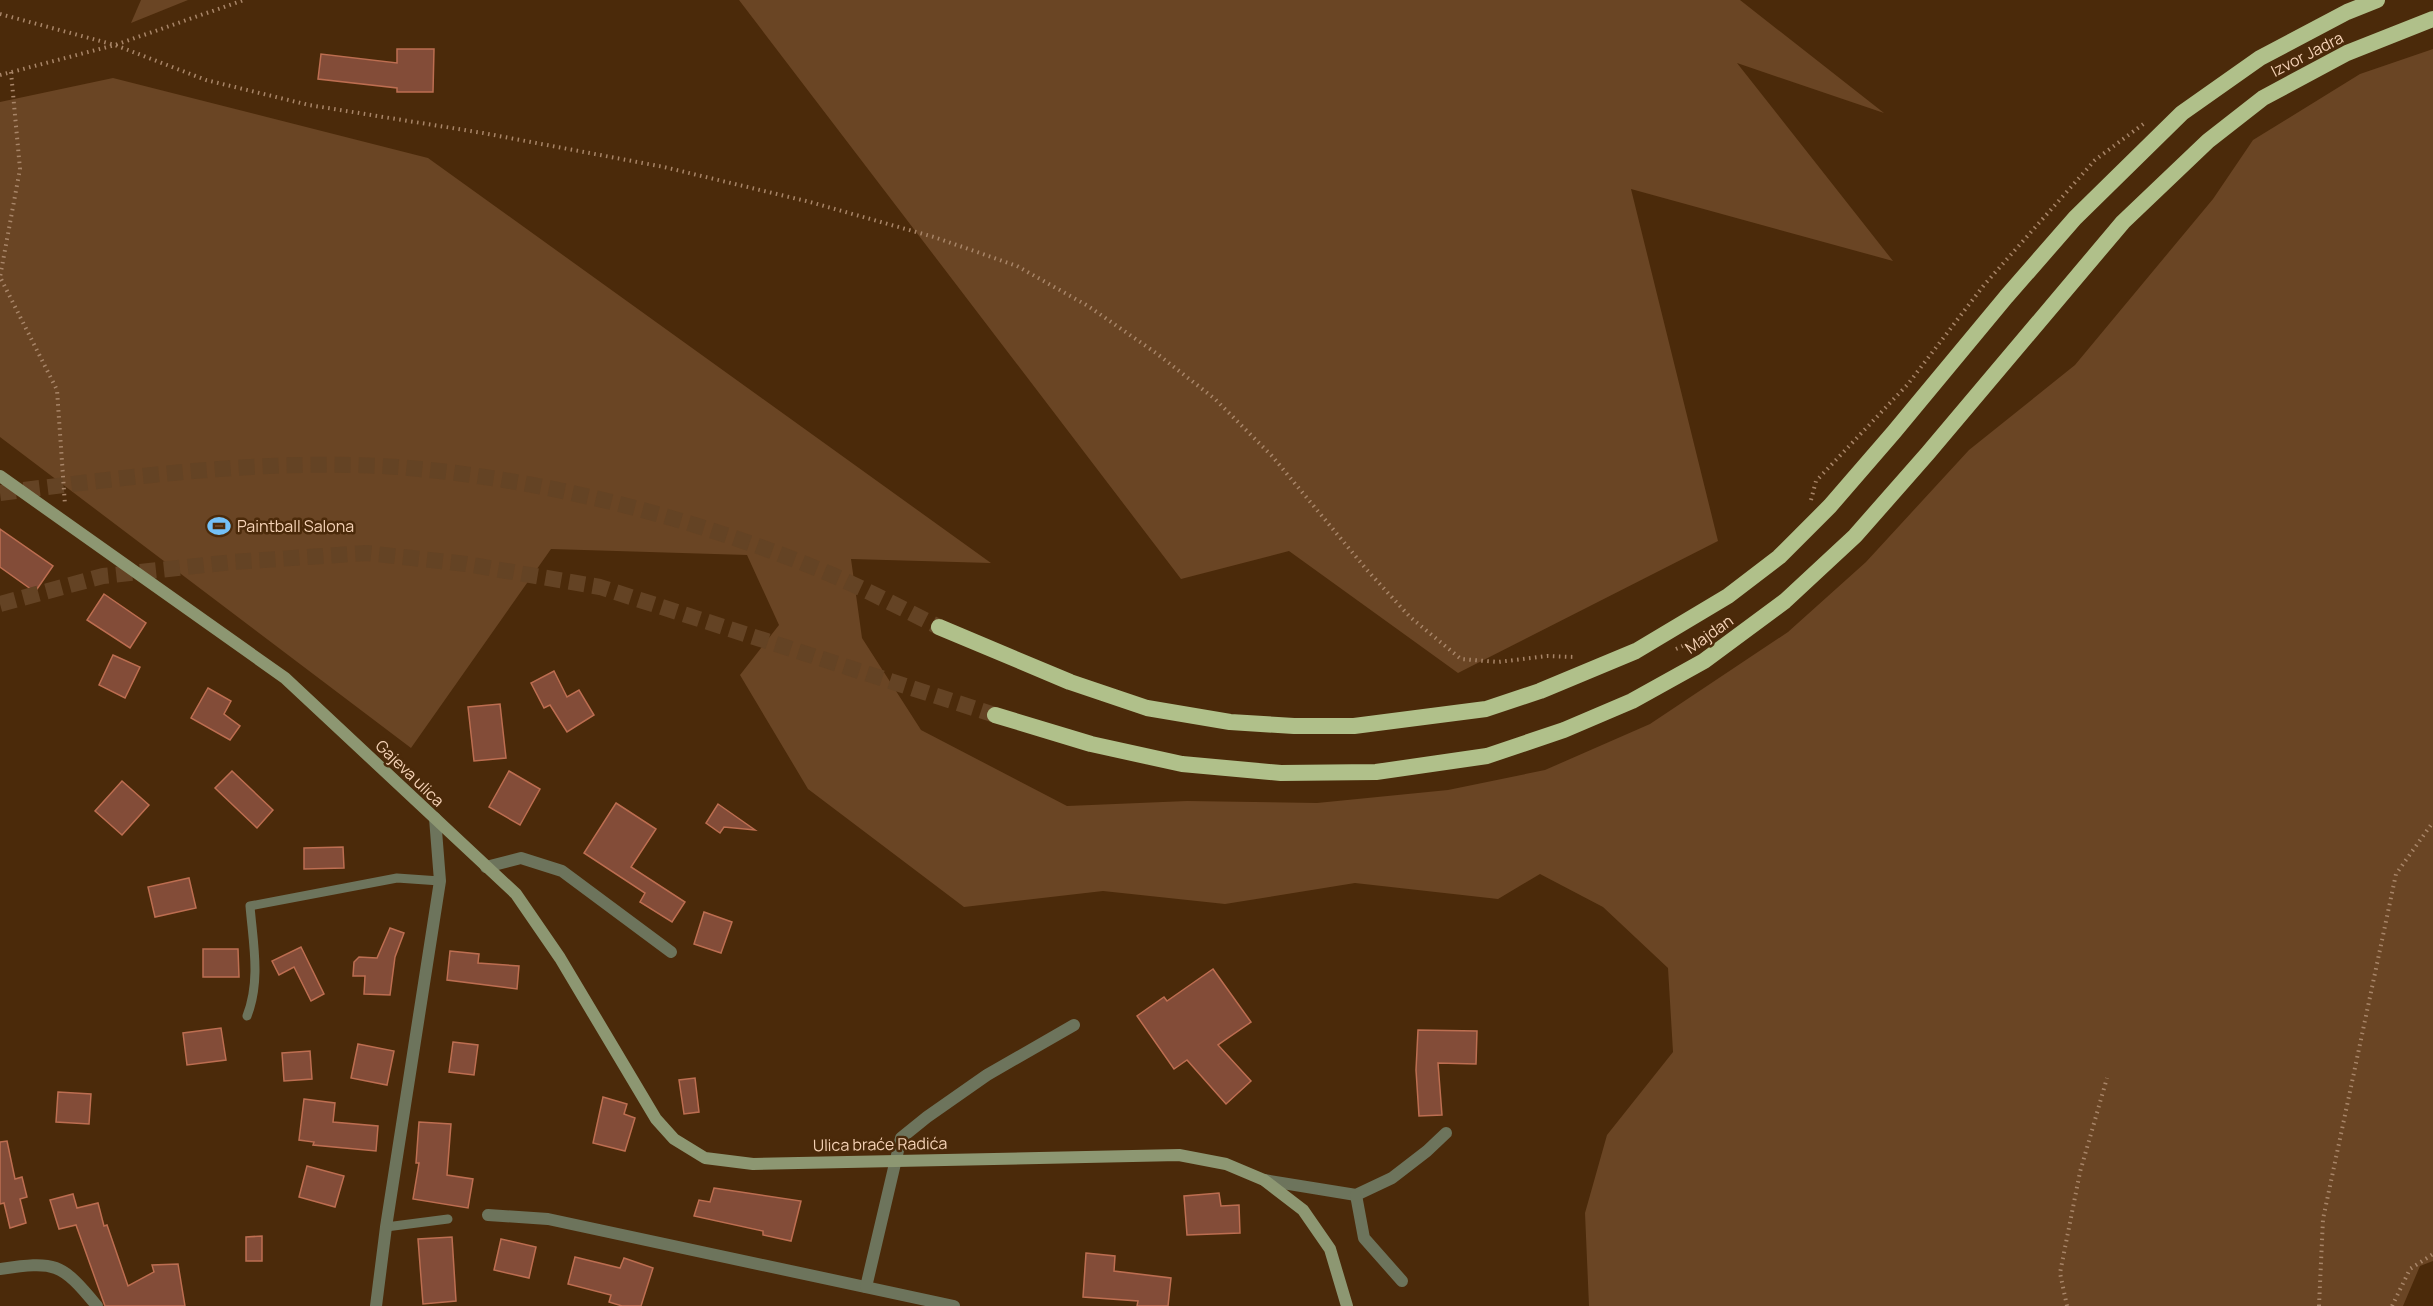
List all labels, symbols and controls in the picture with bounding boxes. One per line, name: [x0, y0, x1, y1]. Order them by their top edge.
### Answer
street label: Izvor Jadra: [2267, 26, 2347, 82]
sports icon: Paintball Salona: [206, 513, 232, 539]
place label: Paintball Salona: [237, 515, 354, 537]
street label: Majdan: [1680, 609, 1738, 659]
street label: Gajeva ulica: [371, 735, 449, 811]
street label: Ulica braće Radića: [813, 1132, 947, 1156]

